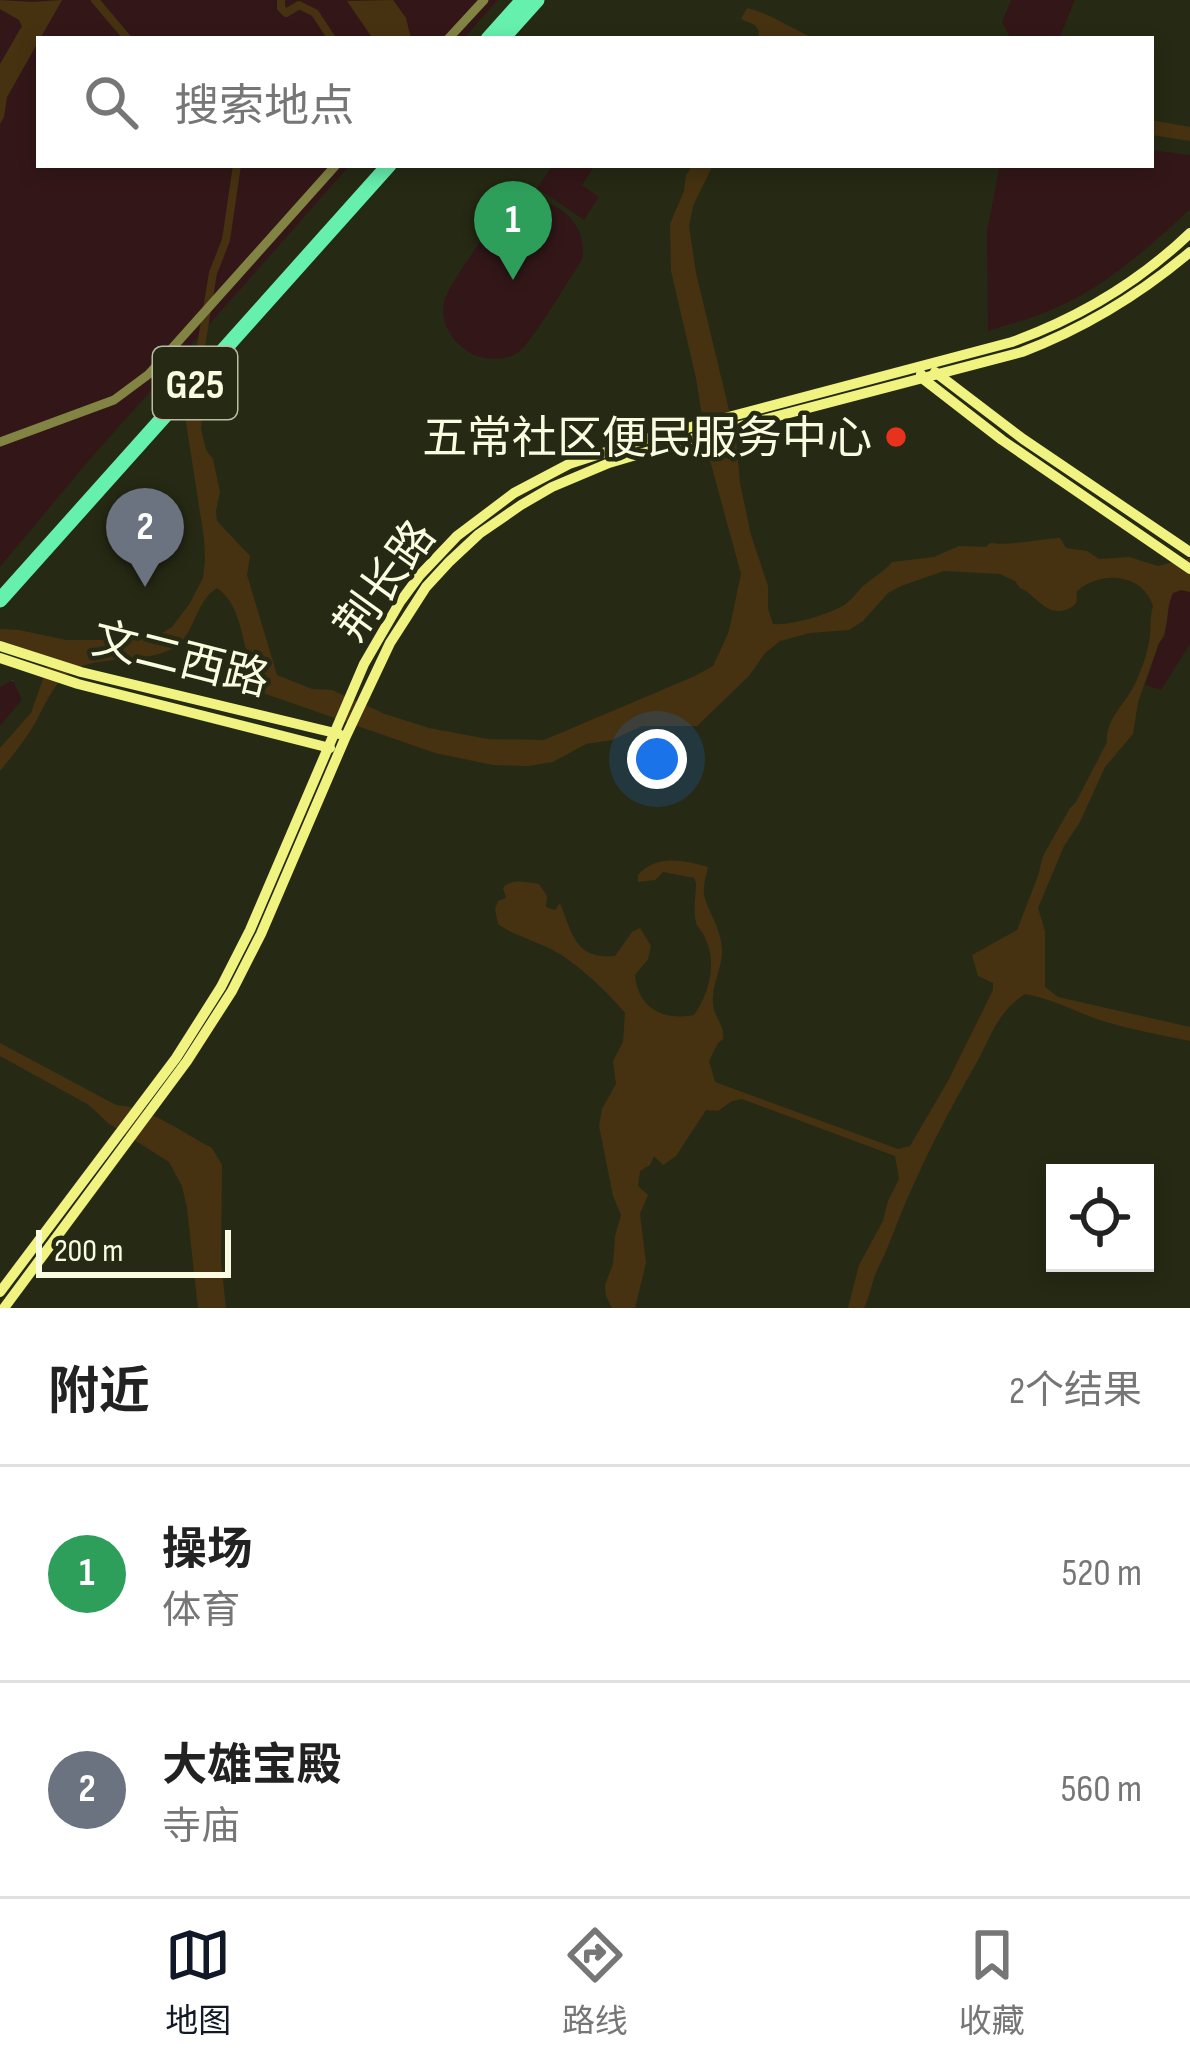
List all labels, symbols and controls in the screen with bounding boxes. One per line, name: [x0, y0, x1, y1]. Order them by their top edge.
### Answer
search box: [36, 36, 1154, 168]
icon: search: [78, 69, 144, 135]
text: 搜索地点: [174, 80, 354, 135]
pin: 1: [474, 181, 552, 280]
road number: G25: [153, 347, 237, 419]
place label: 五常社区便民服务中心: [422, 412, 872, 467]
marker: 五常社区便民服务中心: [883, 424, 909, 450]
pin: 2: [106, 488, 184, 587]
street label: 荆长路: [324, 511, 448, 652]
street label: 文二西路: [86, 612, 274, 709]
your location: [627, 729, 687, 789]
map controls: [1046, 1164, 1154, 1272]
button: locate: [1046, 1164, 1154, 1272]
scale bar: [36, 1224, 231, 1277]
text: 200 m: [54, 1231, 123, 1271]
text: 附近: [48, 1362, 150, 1423]
text: 2个结果: [1009, 1368, 1142, 1415]
text: 操场: [162, 1523, 252, 1578]
text: 1: [79, 1550, 95, 1597]
text: 520 m: [1062, 1550, 1142, 1597]
text: 体育: [162, 1588, 240, 1635]
text: 大雄宝殿: [162, 1739, 342, 1794]
text: 2: [78, 1766, 96, 1813]
text: 560 m: [1061, 1766, 1142, 1813]
text: 寺庙: [162, 1804, 240, 1851]
tab: 地图: [165, 1922, 231, 2042]
tab: 路线: [562, 1922, 628, 2042]
tab: 收藏: [959, 1922, 1025, 2042]

